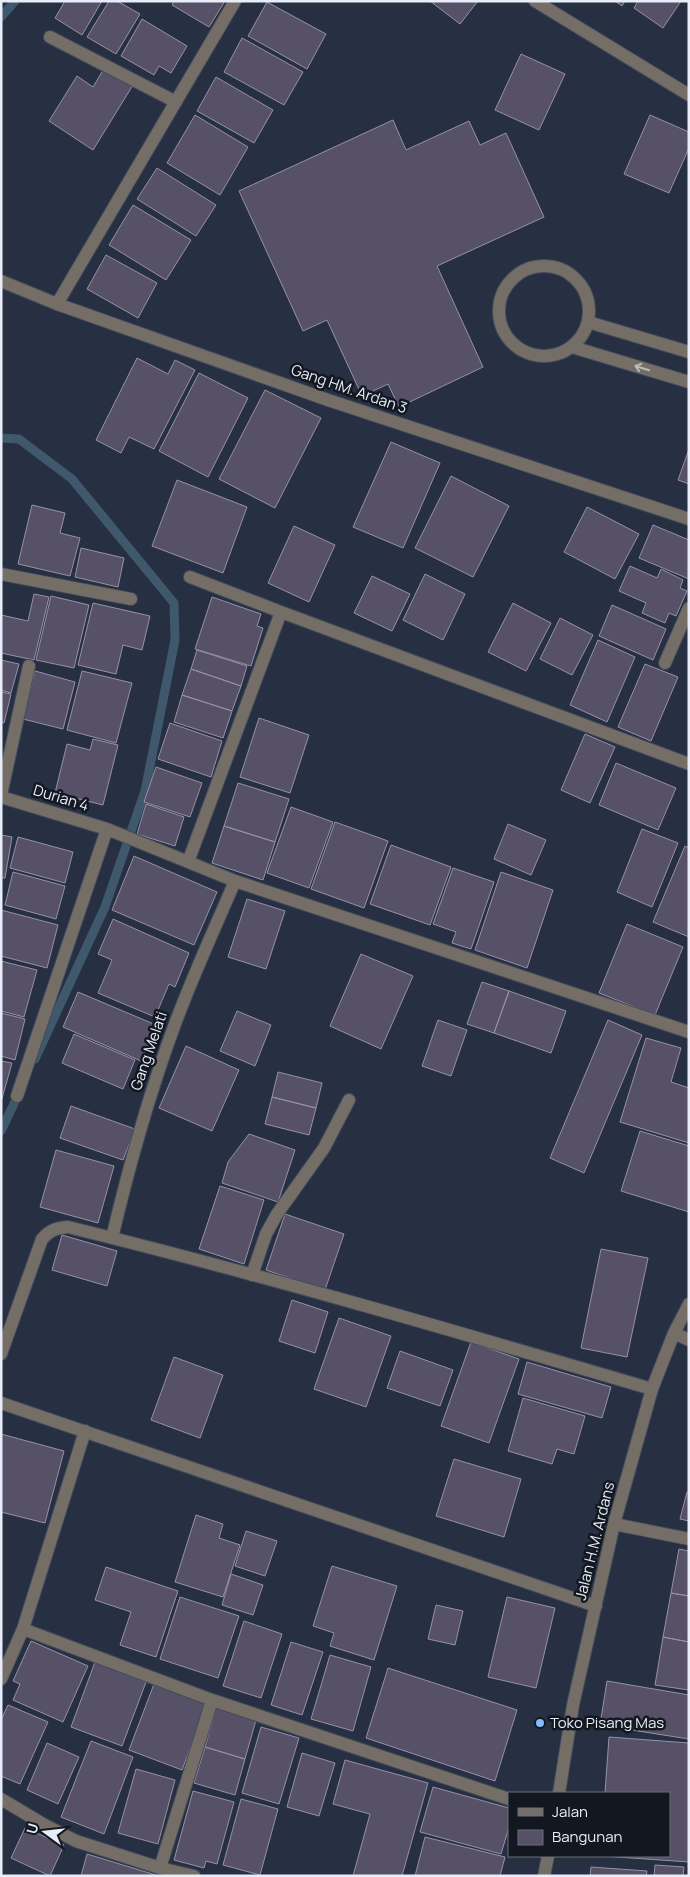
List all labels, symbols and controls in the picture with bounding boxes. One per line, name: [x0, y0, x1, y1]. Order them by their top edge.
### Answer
street label: Gang HM. Ardan 3: [288, 359, 410, 418]
one-way arrow: [634, 362, 650, 372]
street label: Durian 4: [31, 779, 92, 816]
street label: Gang Melati: [125, 1008, 172, 1093]
street label: Jalan H.M. Ardans: [570, 1479, 619, 1602]
place label: Toko Pisang Mas: [550, 1712, 664, 1733]
marker: Toko Pisang Mas: [534, 1717, 546, 1729]
legend: [508, 1792, 670, 1857]
text: Jalan: [552, 1801, 588, 1822]
north arrow: [20, 1807, 70, 1857]
text: U: [21, 1821, 42, 1836]
text: Bangunan: [552, 1826, 622, 1847]

